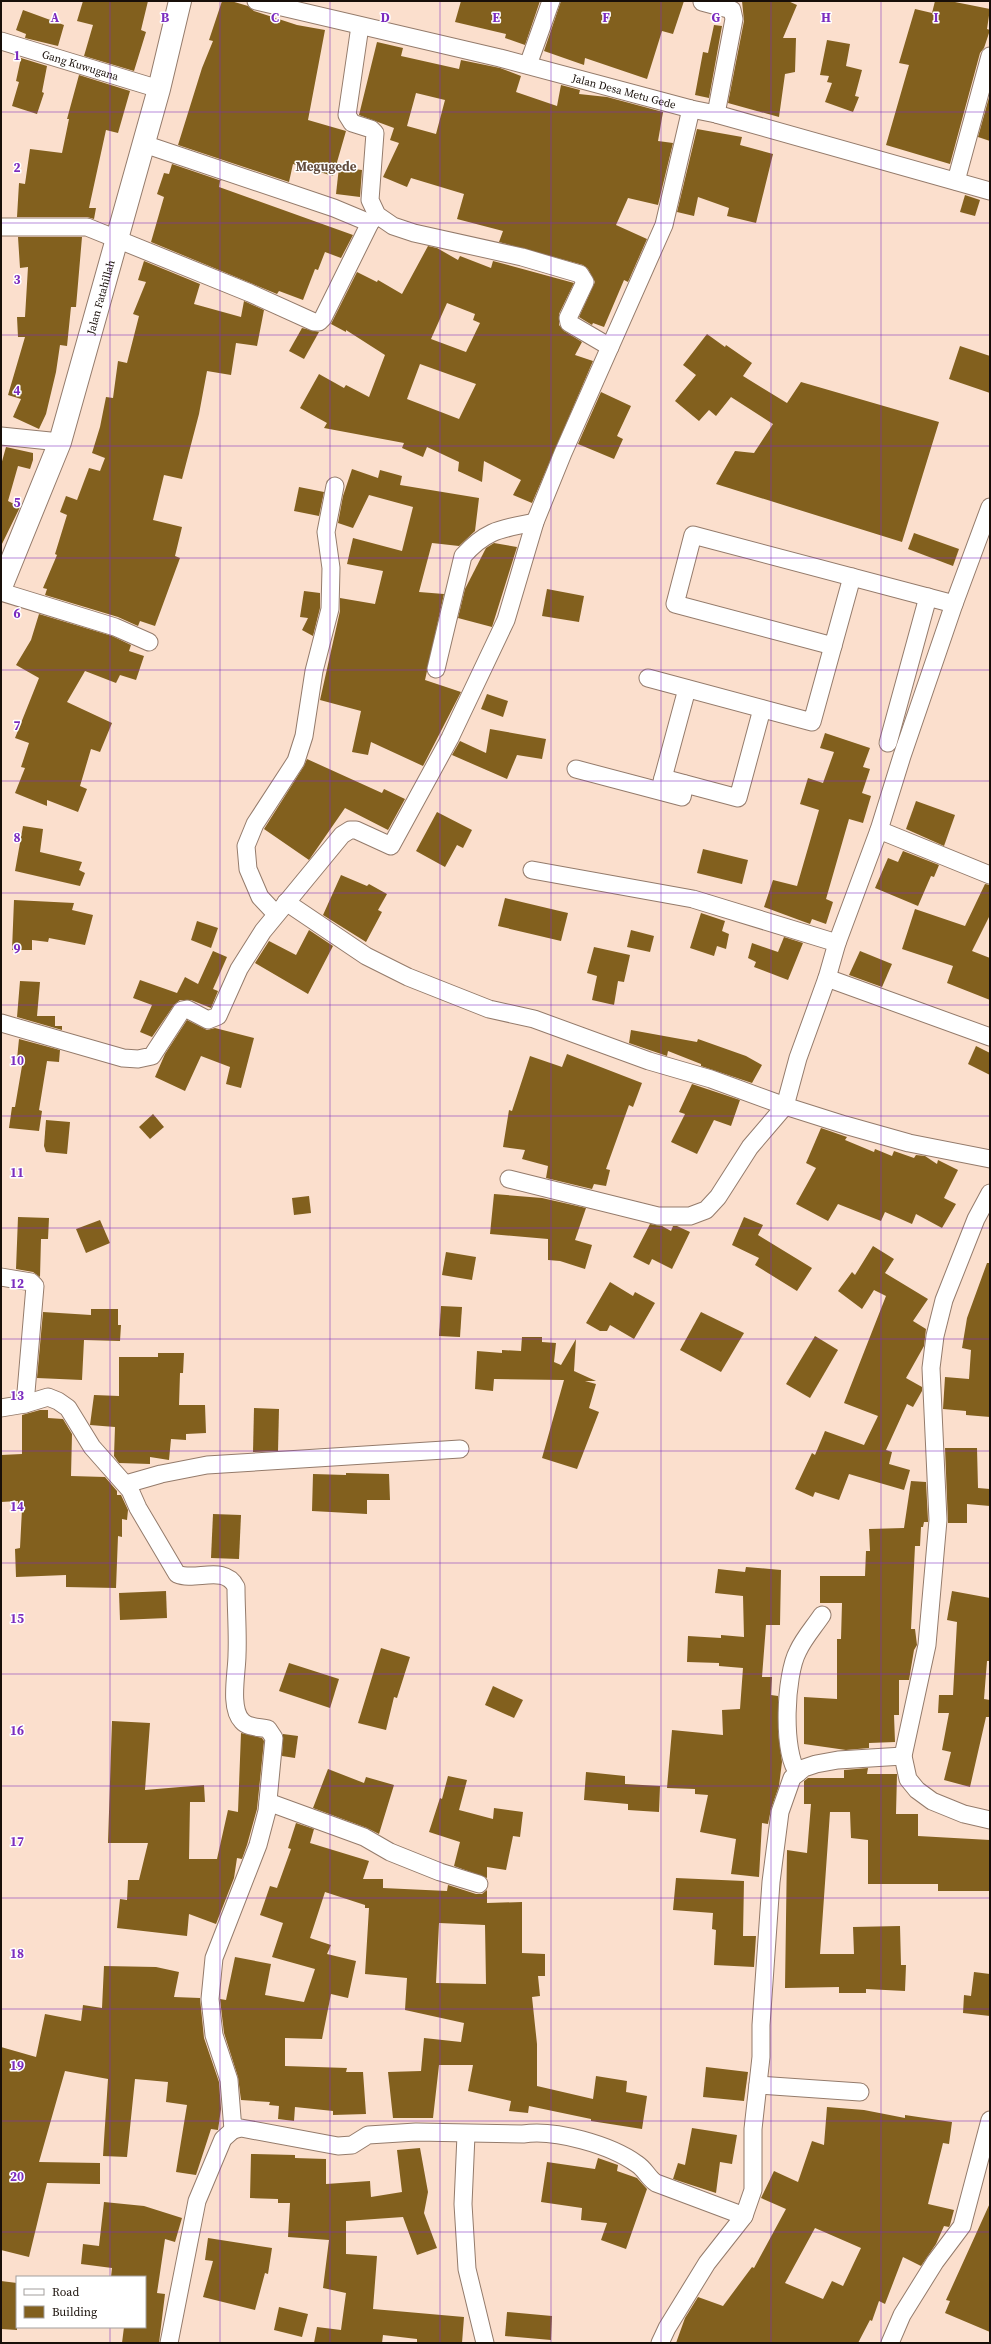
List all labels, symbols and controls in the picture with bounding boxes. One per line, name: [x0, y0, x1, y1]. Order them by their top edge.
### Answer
text: A: [51, 9, 60, 26]
text: B: [161, 9, 170, 26]
text: C: [271, 9, 279, 26]
text: D: [380, 9, 390, 26]
text: E: [492, 9, 500, 26]
text: F: [602, 9, 610, 26]
text: G: [712, 9, 721, 26]
text: H: [821, 9, 831, 26]
text: I: [933, 9, 939, 26]
street label: Gang Kuwugana: [40, 46, 121, 84]
text: 1: [13, 47, 21, 64]
street label: Jalan Desa Metu Gede: [570, 70, 678, 112]
district label: Megugede: [295, 158, 357, 175]
text: 2: [13, 159, 21, 176]
street label: Jalan Fatahillah: [83, 258, 118, 337]
text: 3: [13, 271, 21, 288]
text: 4: [13, 382, 21, 399]
text: 5: [13, 494, 21, 511]
text: 6: [13, 605, 21, 622]
text: 7: [13, 717, 21, 734]
text: 8: [13, 829, 21, 846]
text: 9: [13, 940, 21, 957]
text: 10: [10, 1052, 24, 1069]
text: 11: [10, 1164, 24, 1181]
text: 12: [10, 1275, 24, 1292]
text: 13: [10, 1387, 24, 1404]
text: 14: [10, 1498, 24, 1515]
text: 15: [10, 1610, 24, 1627]
text: 16: [10, 1722, 24, 1739]
text: 17: [10, 1833, 24, 1850]
text: 18: [10, 1945, 24, 1962]
text: 19: [10, 2057, 24, 2074]
text: 20: [10, 2168, 24, 2185]
legend: [16, 2276, 146, 2328]
text: Road: [52, 2284, 79, 2300]
text: Building: [52, 2304, 97, 2320]

